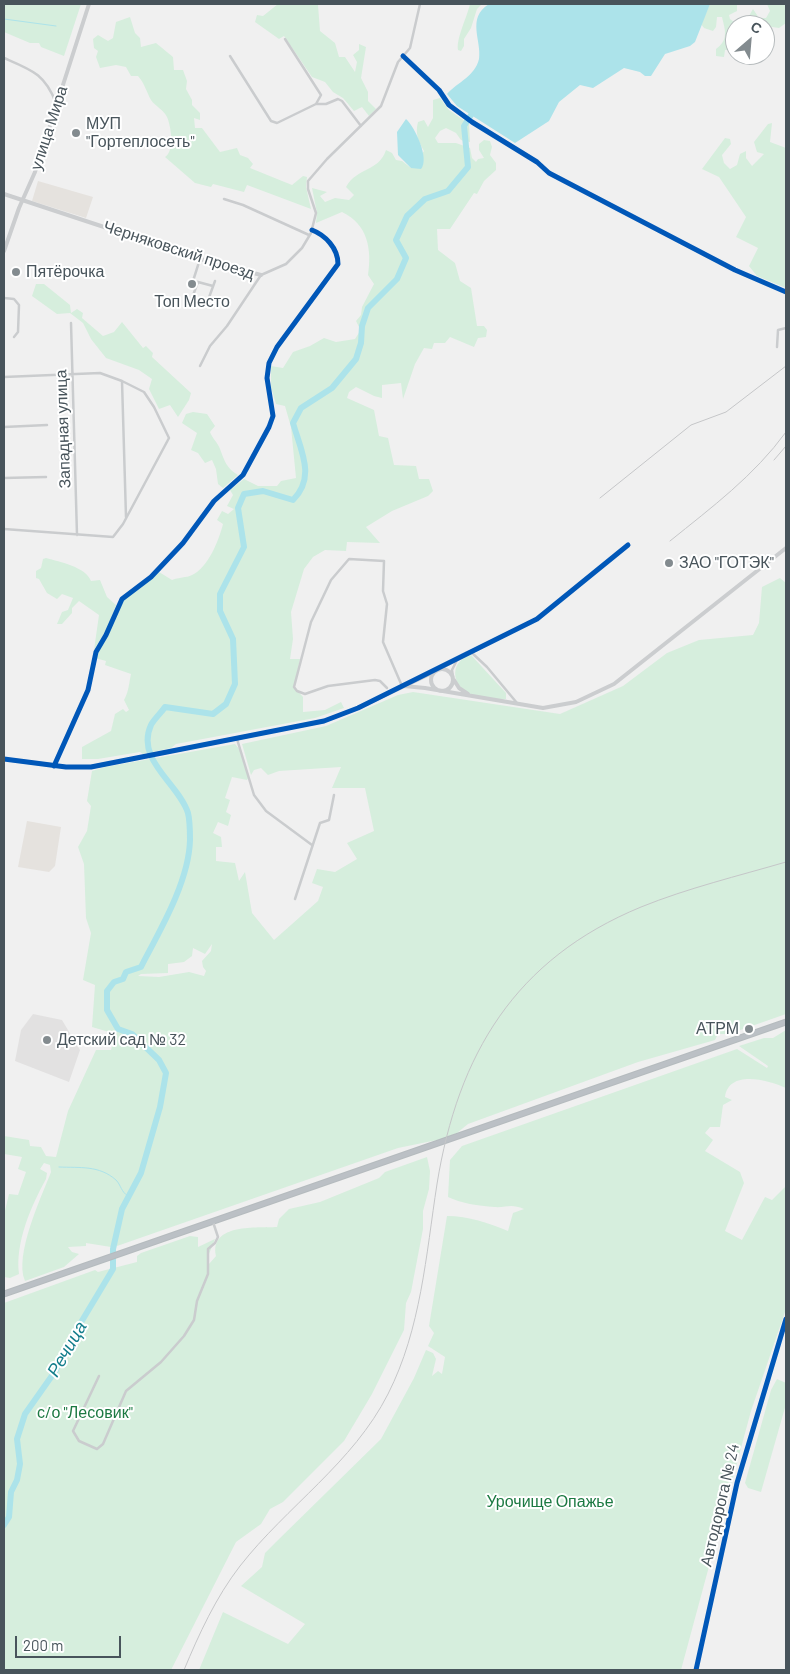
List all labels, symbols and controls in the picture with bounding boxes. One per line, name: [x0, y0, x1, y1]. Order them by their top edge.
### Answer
north arrow: [725, 15, 775, 65]
text: С: [748, 17, 765, 37]
street label: улица Мира: [26, 84, 72, 172]
place label: МУП "Гортеплосеть": [86, 114, 195, 152]
marker: МУП "Гортеплосеть": [70, 127, 82, 139]
street label: Черняковский проезд: [101, 216, 257, 284]
place label: Пятёрочка: [26, 262, 104, 282]
marker: Пятёрочка: [10, 266, 22, 278]
marker: Топ Место: [186, 278, 198, 290]
place label: Топ Место: [154, 292, 230, 312]
street label: Западная улица: [51, 369, 75, 489]
place label: ЗАО "ГОТЭК": [679, 553, 774, 573]
marker: ЗАО "ГОТЭК": [663, 557, 675, 569]
place label: АТРМ: [696, 1019, 739, 1039]
marker: АТРМ: [743, 1023, 755, 1035]
place label: Детский сад № 32: [57, 1030, 186, 1050]
marker: Детский сад № 32: [41, 1034, 53, 1046]
water label: Речица: [42, 1317, 92, 1381]
park label: с/о "Лесовик": [37, 1403, 133, 1423]
street label: Автодорога № 24: [696, 1442, 744, 1568]
park label: Урочище Опажье: [486, 1492, 614, 1512]
scale bar: [18, 1626, 124, 1658]
text: 200 m: [23, 1636, 63, 1654]

